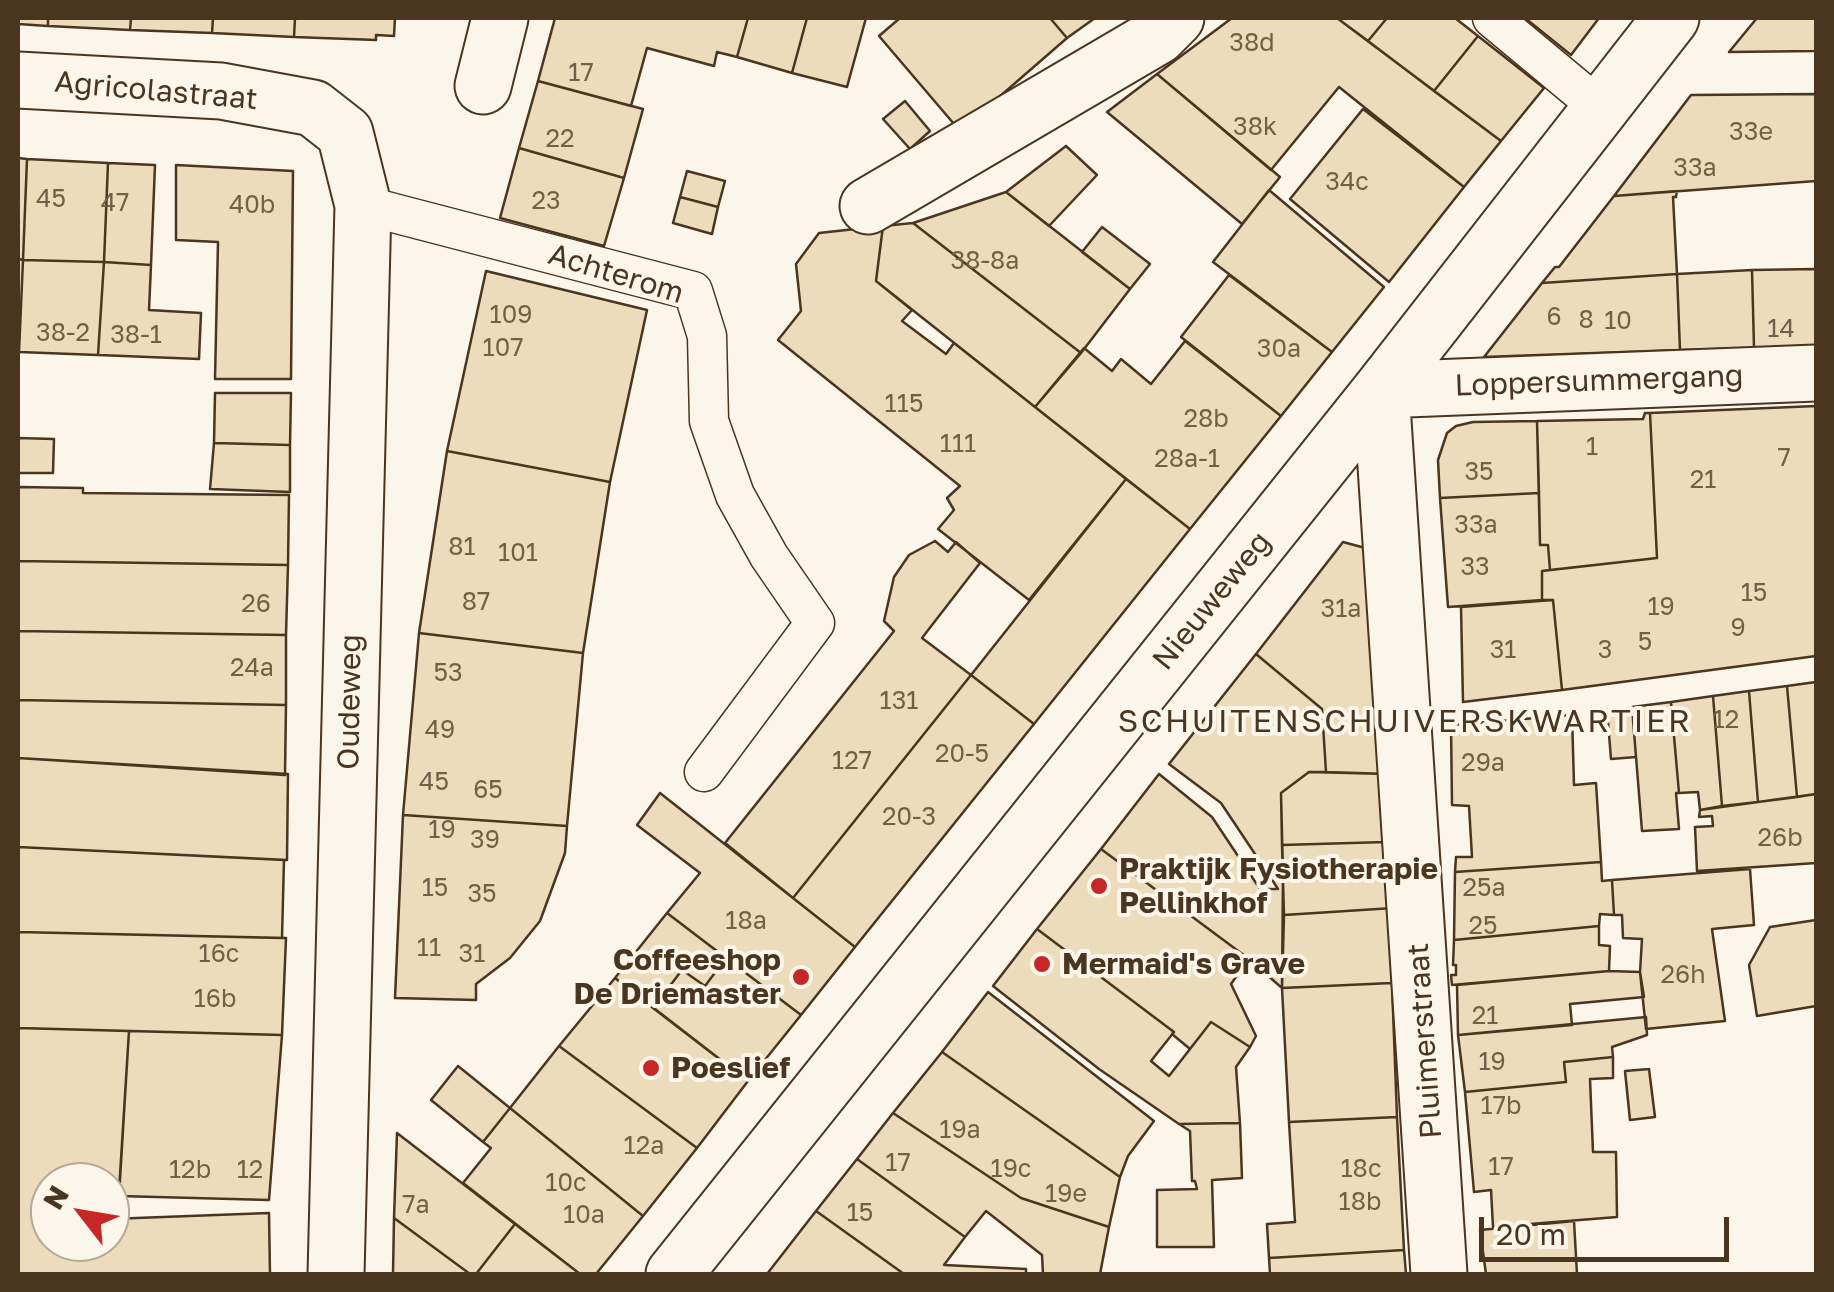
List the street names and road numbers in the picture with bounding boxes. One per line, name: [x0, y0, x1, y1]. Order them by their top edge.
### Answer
street label: Agricolastraat: [53, 64, 259, 118]
street label: Achterom: [544, 236, 688, 312]
street label: Loppersummergang: [1454, 358, 1744, 404]
street label: Nieuweweg: [1145, 525, 1279, 677]
street label: Oudeweg: [331, 634, 369, 770]
street label: Pluimerstraat: [1400, 942, 1450, 1140]

